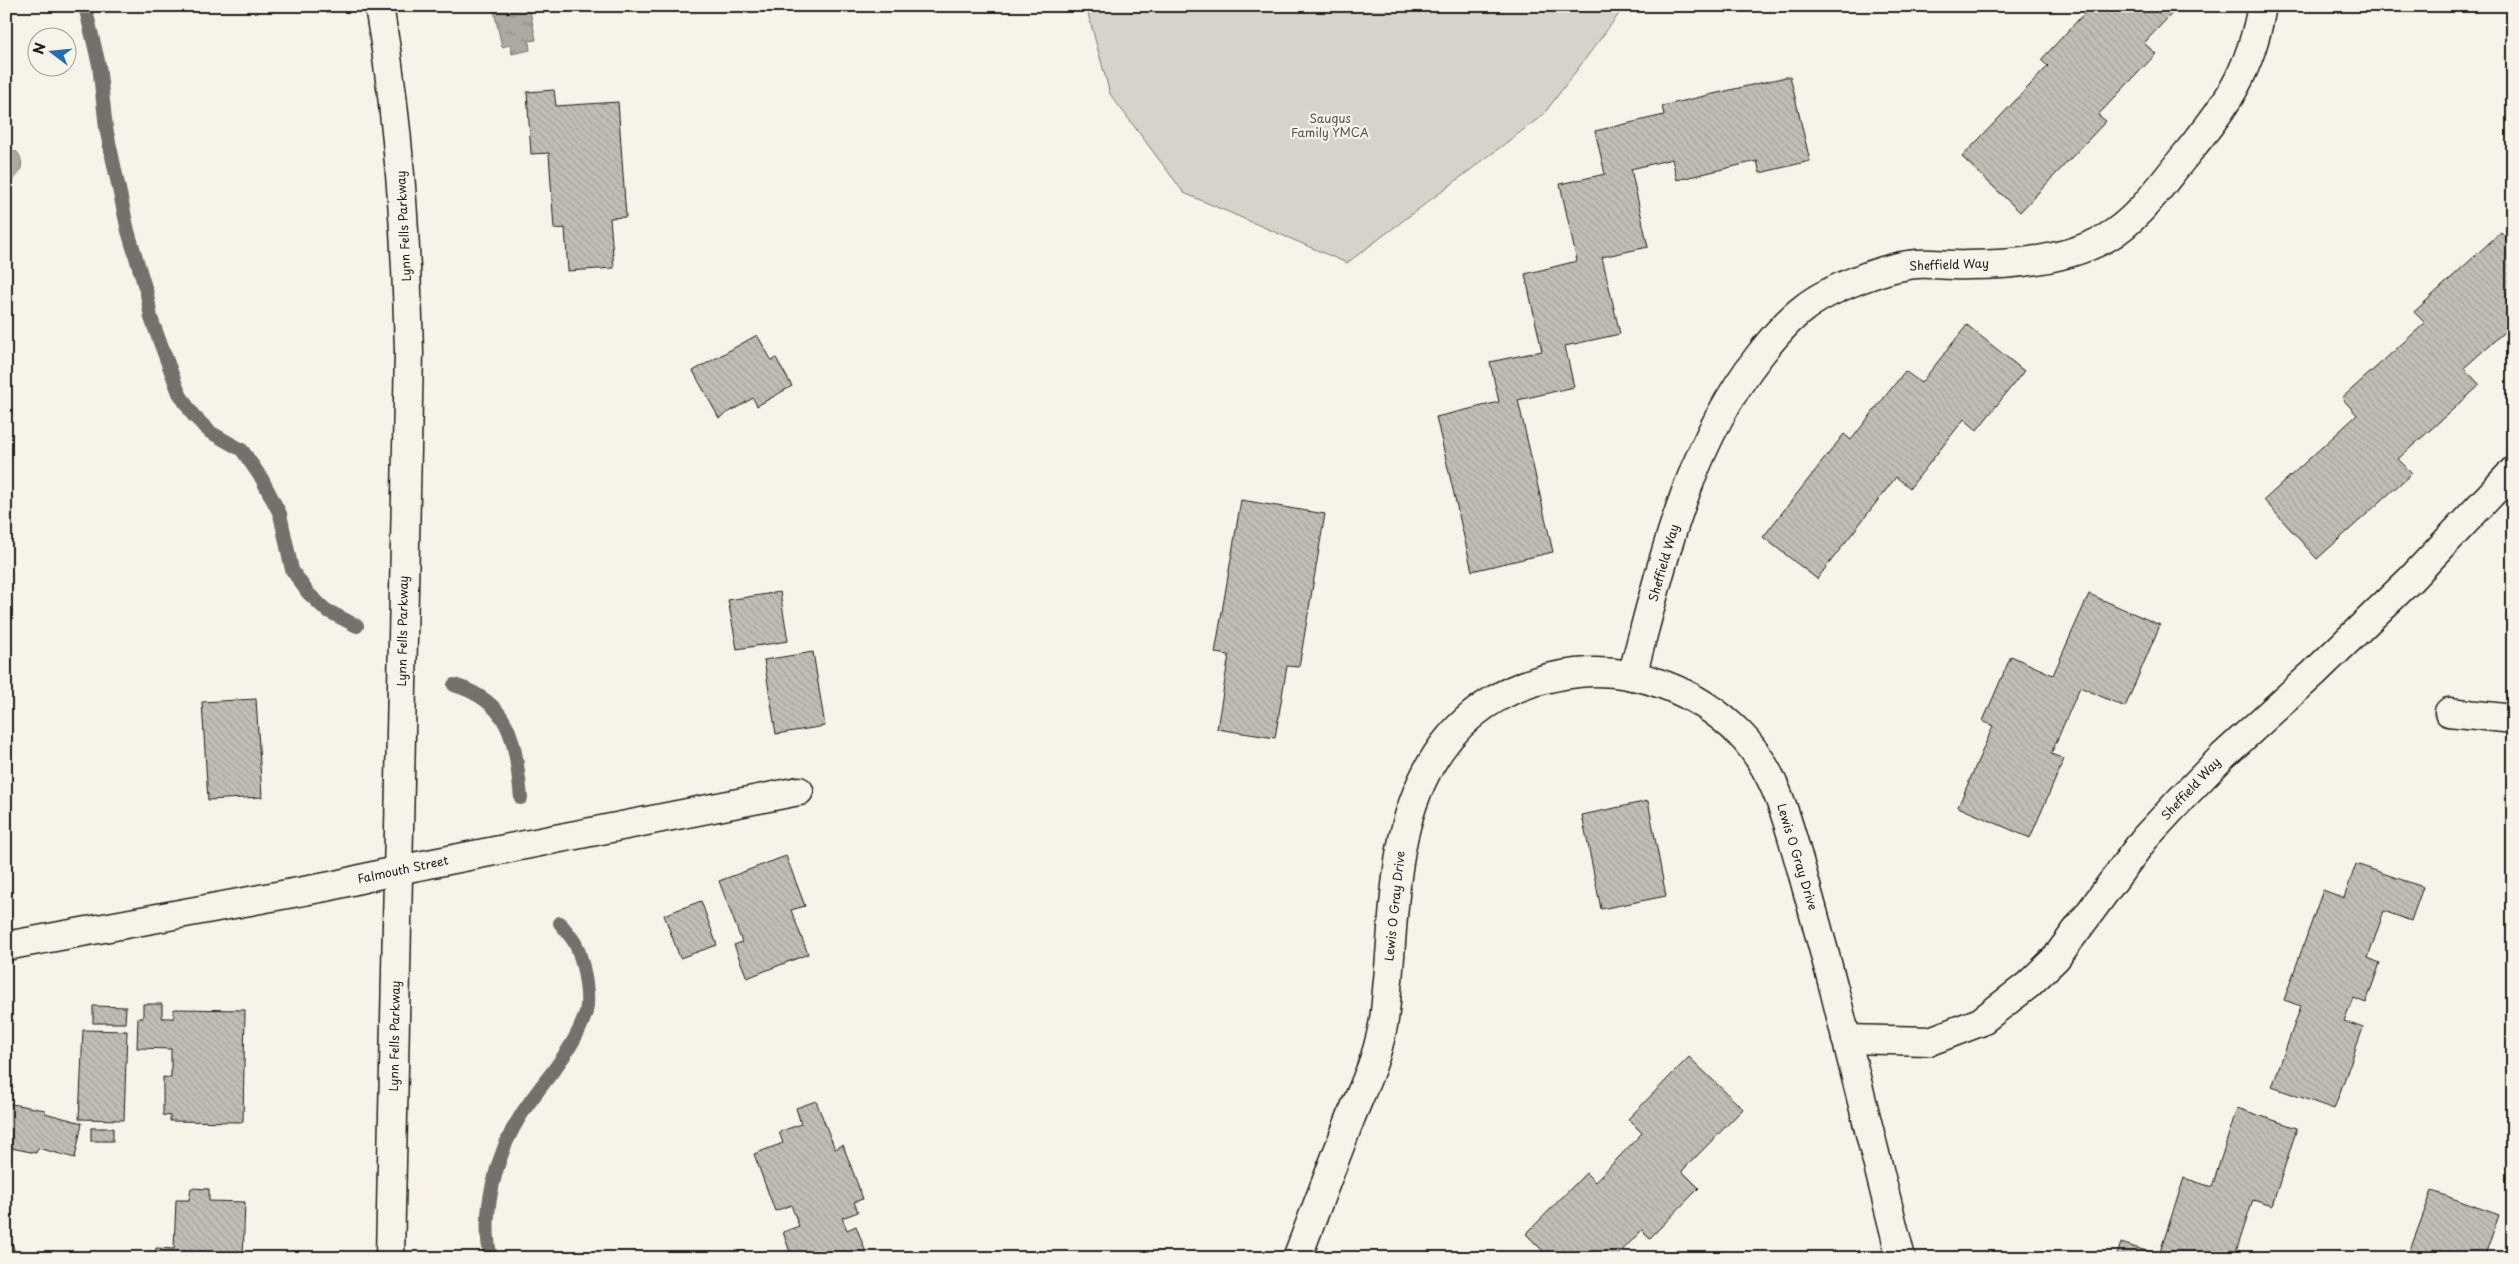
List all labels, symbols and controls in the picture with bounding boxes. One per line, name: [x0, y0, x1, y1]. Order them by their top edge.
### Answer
north arrow: [28, 28, 78, 78]
text: N: [27, 40, 51, 57]
park label: Saugus Family YMCA: [1291, 109, 1369, 141]
street label: Lynn Fells Parkway: [391, 170, 415, 282]
street label: Sheffield Way: [1909, 254, 1989, 274]
street label: Sheffield Way: [1643, 522, 1683, 604]
street label: Lynn Fells Parkway: [392, 575, 412, 687]
street label: Sheffield Way: [2156, 753, 2224, 824]
street label: Lewis O Gray Drive: [1773, 801, 1823, 912]
street label: Lewis O Gray Drive: [1379, 850, 1409, 962]
street label: Falmouth Street: [356, 851, 450, 887]
street label: Lynn Fells Parkway: [384, 980, 404, 1092]

